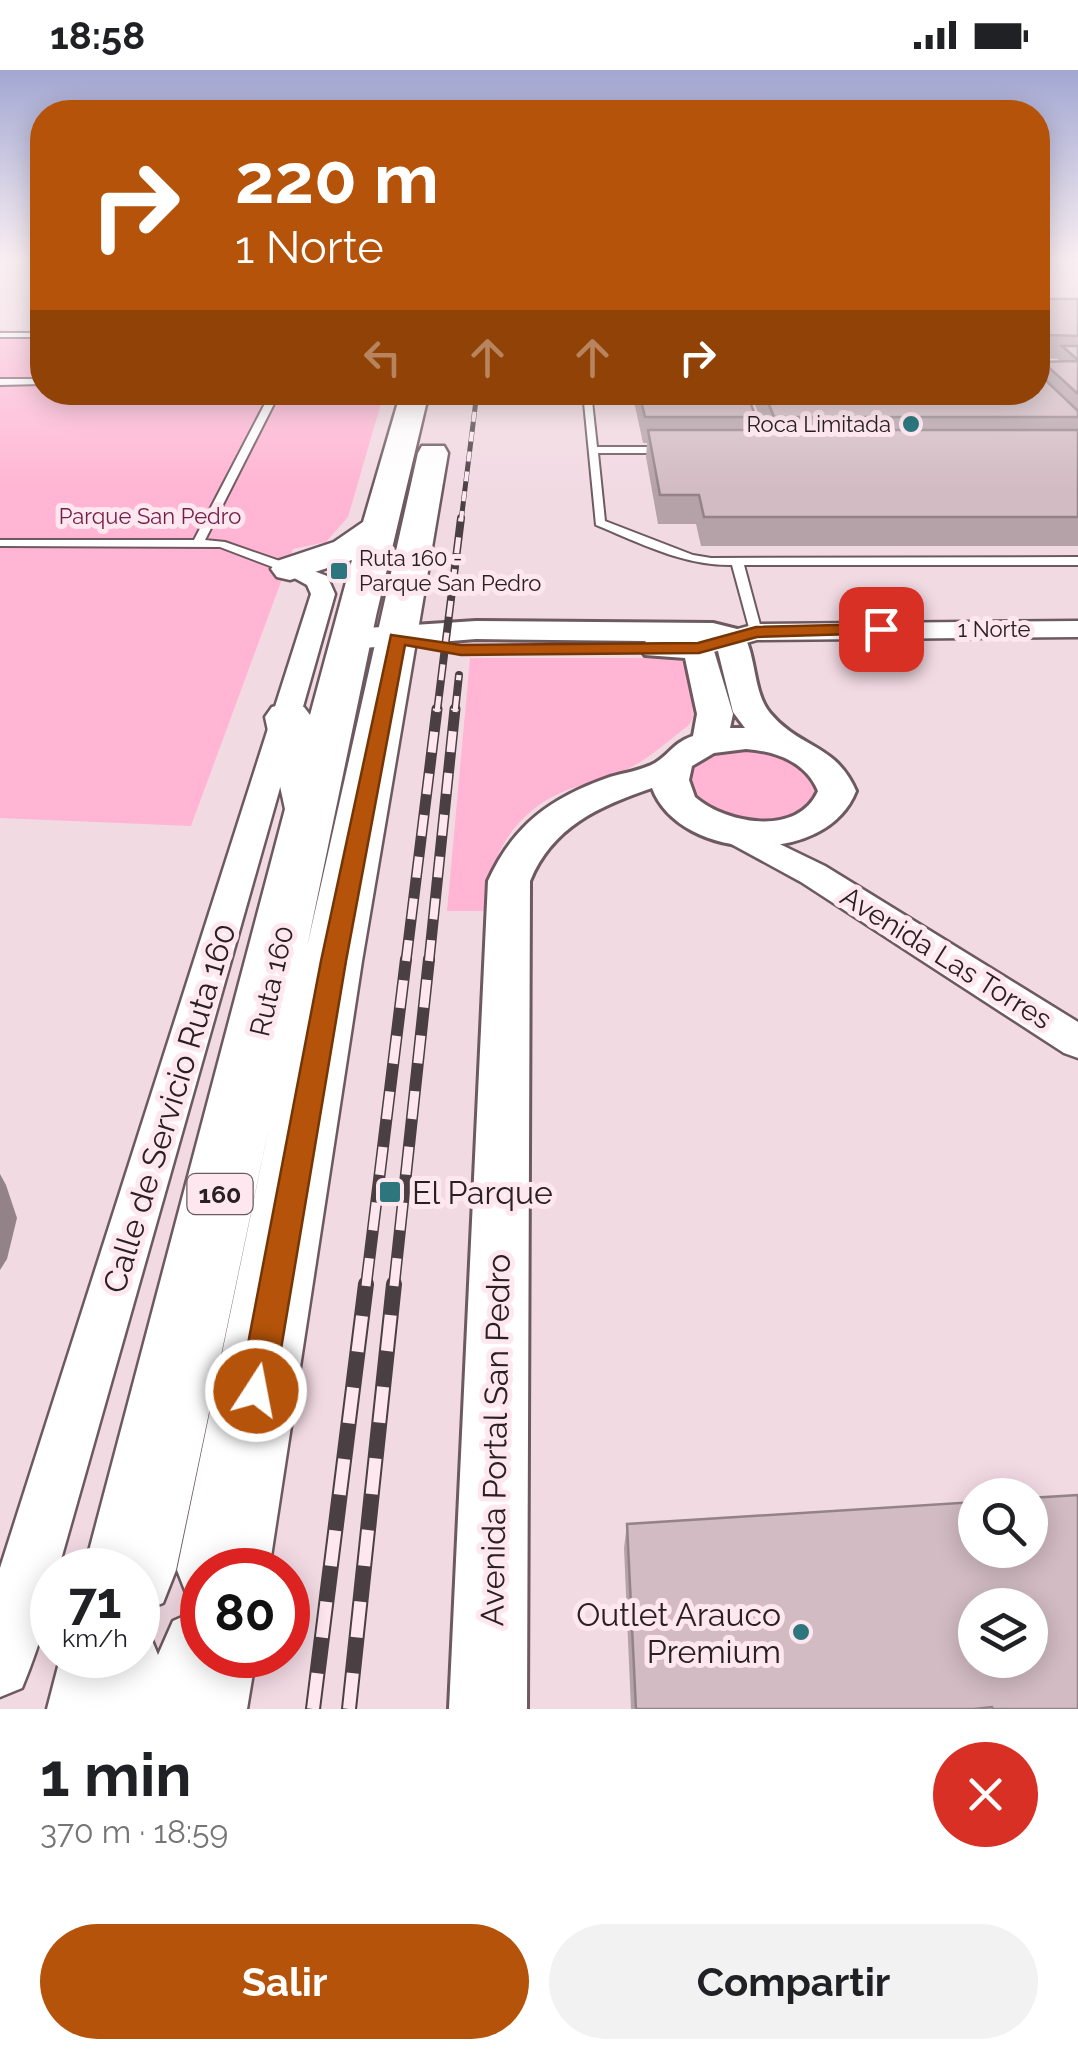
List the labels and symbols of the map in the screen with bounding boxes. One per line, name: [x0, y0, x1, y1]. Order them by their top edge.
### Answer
place label: Roca Limitada: [747, 411, 891, 437]
marker: Roca Limitada: [900, 413, 922, 435]
park label: Parque San Pedro: [59, 503, 241, 529]
place label: Ruta 160 - Parque San Pedro: [359, 545, 541, 596]
marker: Ruta 160 - Parque San Pedro: [328, 560, 350, 582]
pin: [839, 587, 924, 672]
street label: 1 Norte: [958, 616, 1030, 642]
street label: Avenida Las Torres: [835, 880, 1057, 1036]
street label: Calle de Servicio Ruta 160: [94, 919, 244, 1297]
street label: Ruta 160: [243, 922, 301, 1040]
road number: 160: [188, 1174, 252, 1214]
place label: El Parque: [412, 1174, 553, 1211]
marker: El Parque: [377, 1179, 403, 1205]
street label: Avenida Portal San Pedro: [473, 1253, 517, 1627]
position arrow: [204, 1339, 308, 1443]
speed limit sign: 80: [180, 1548, 310, 1678]
place label: Outlet Arauco Premium: [576, 1596, 781, 1670]
marker: Outlet Arauco Premium: [790, 1621, 812, 1643]

